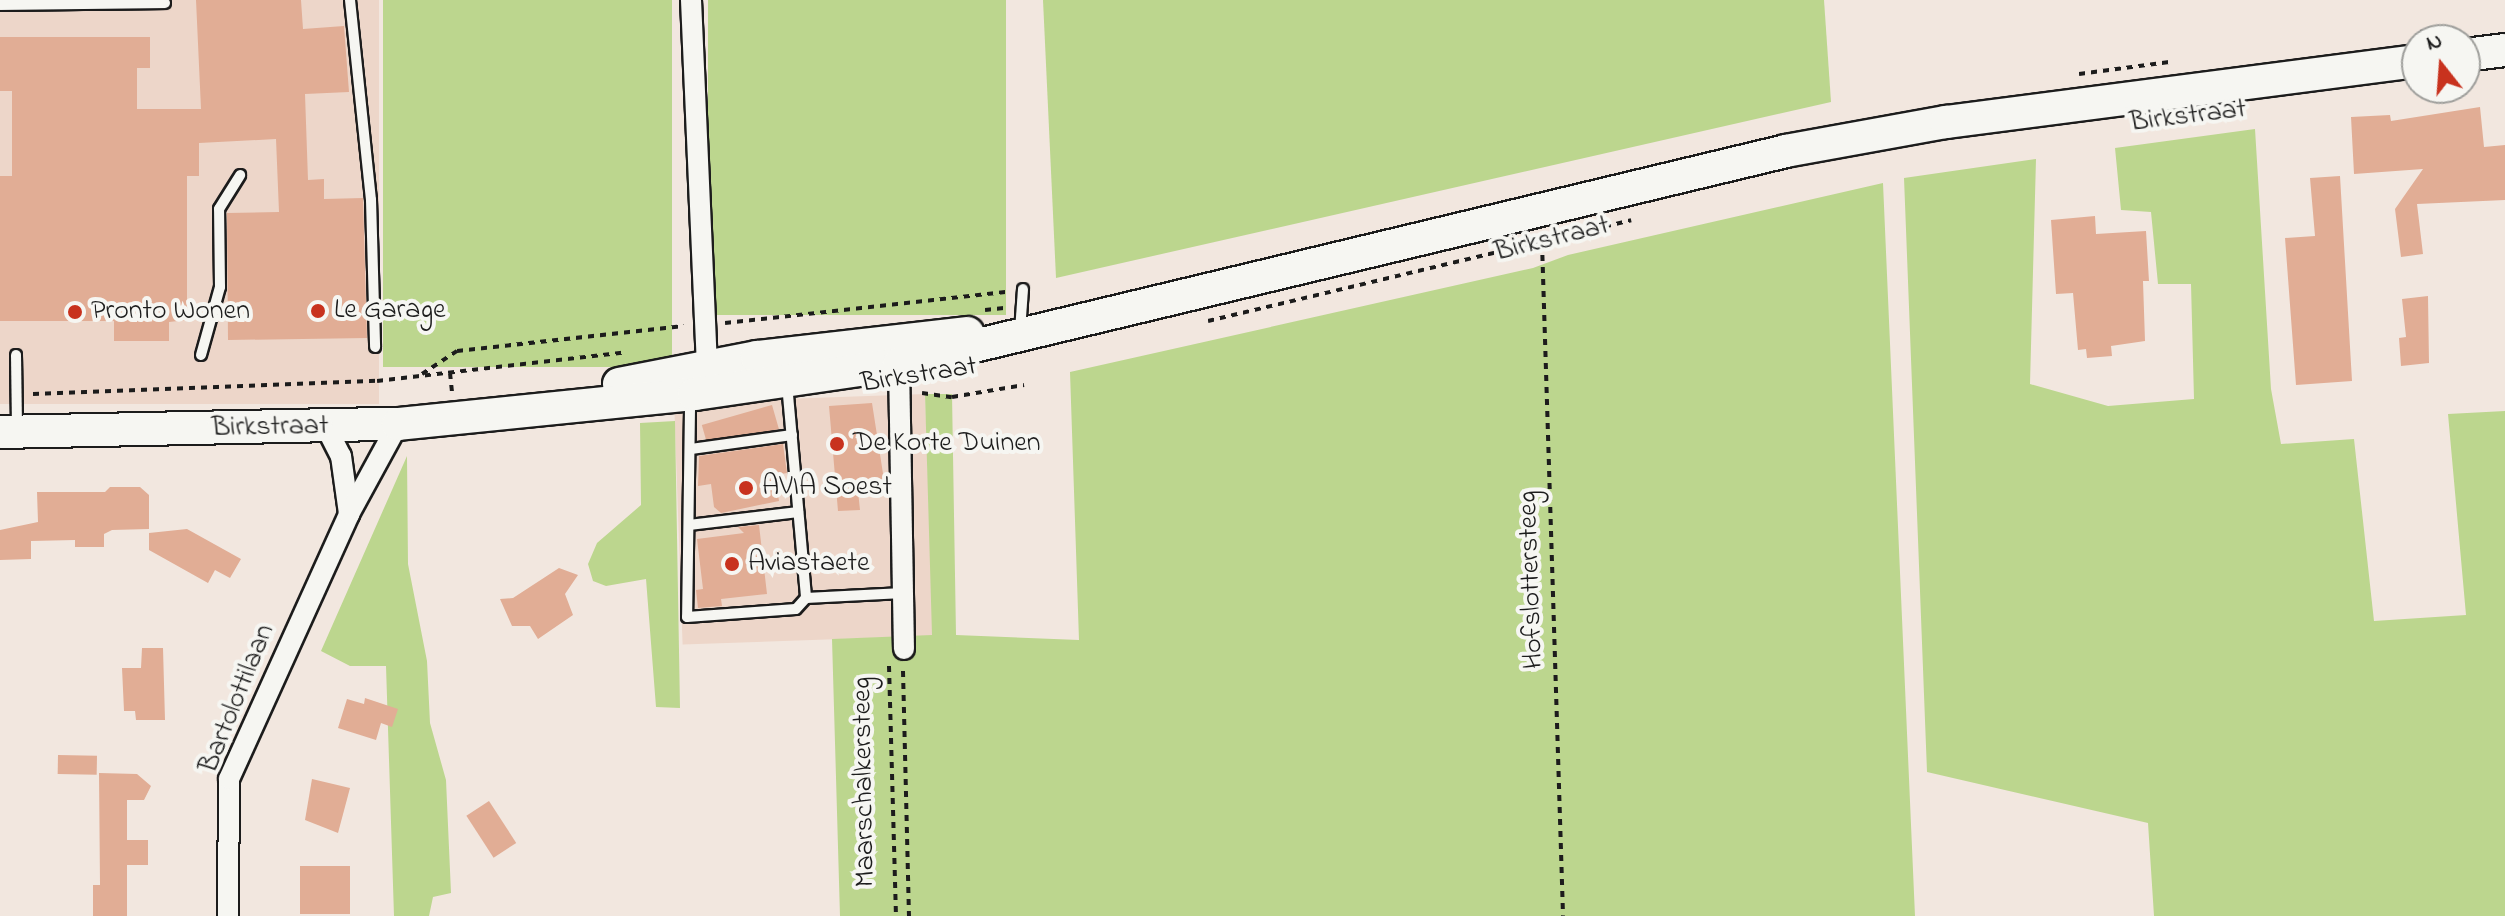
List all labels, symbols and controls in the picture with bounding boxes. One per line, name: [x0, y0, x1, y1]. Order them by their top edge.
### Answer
north arrow: [2401, 24, 2481, 104]
text: N: [2423, 25, 2446, 60]
street label: Birkstraat: [2128, 93, 2248, 141]
street label: Birkstraat: [1491, 210, 1613, 270]
place label: Le Garage: [334, 294, 446, 328]
place label: Pronto Wonen: [91, 295, 250, 329]
marker: Le Garage: [309, 302, 327, 320]
marker: Pronto Wonen: [66, 303, 84, 321]
street label: Birkstraat: [859, 350, 979, 402]
street label: Birkstraat: [211, 410, 329, 446]
place label: De Korte Duinen: [853, 427, 1041, 461]
marker: De Korte Duinen: [828, 435, 846, 453]
place label: AVIA Soest: [762, 471, 892, 505]
marker: AVIA Soest: [737, 479, 755, 497]
street label: Hofslottersteeg: [1512, 490, 1552, 670]
place label: Aviastaete: [748, 547, 869, 581]
marker: Aviastaete: [723, 555, 741, 573]
street label: Bartolottilaan: [193, 620, 283, 778]
street label: Maarschalkersteeg: [846, 676, 884, 888]

